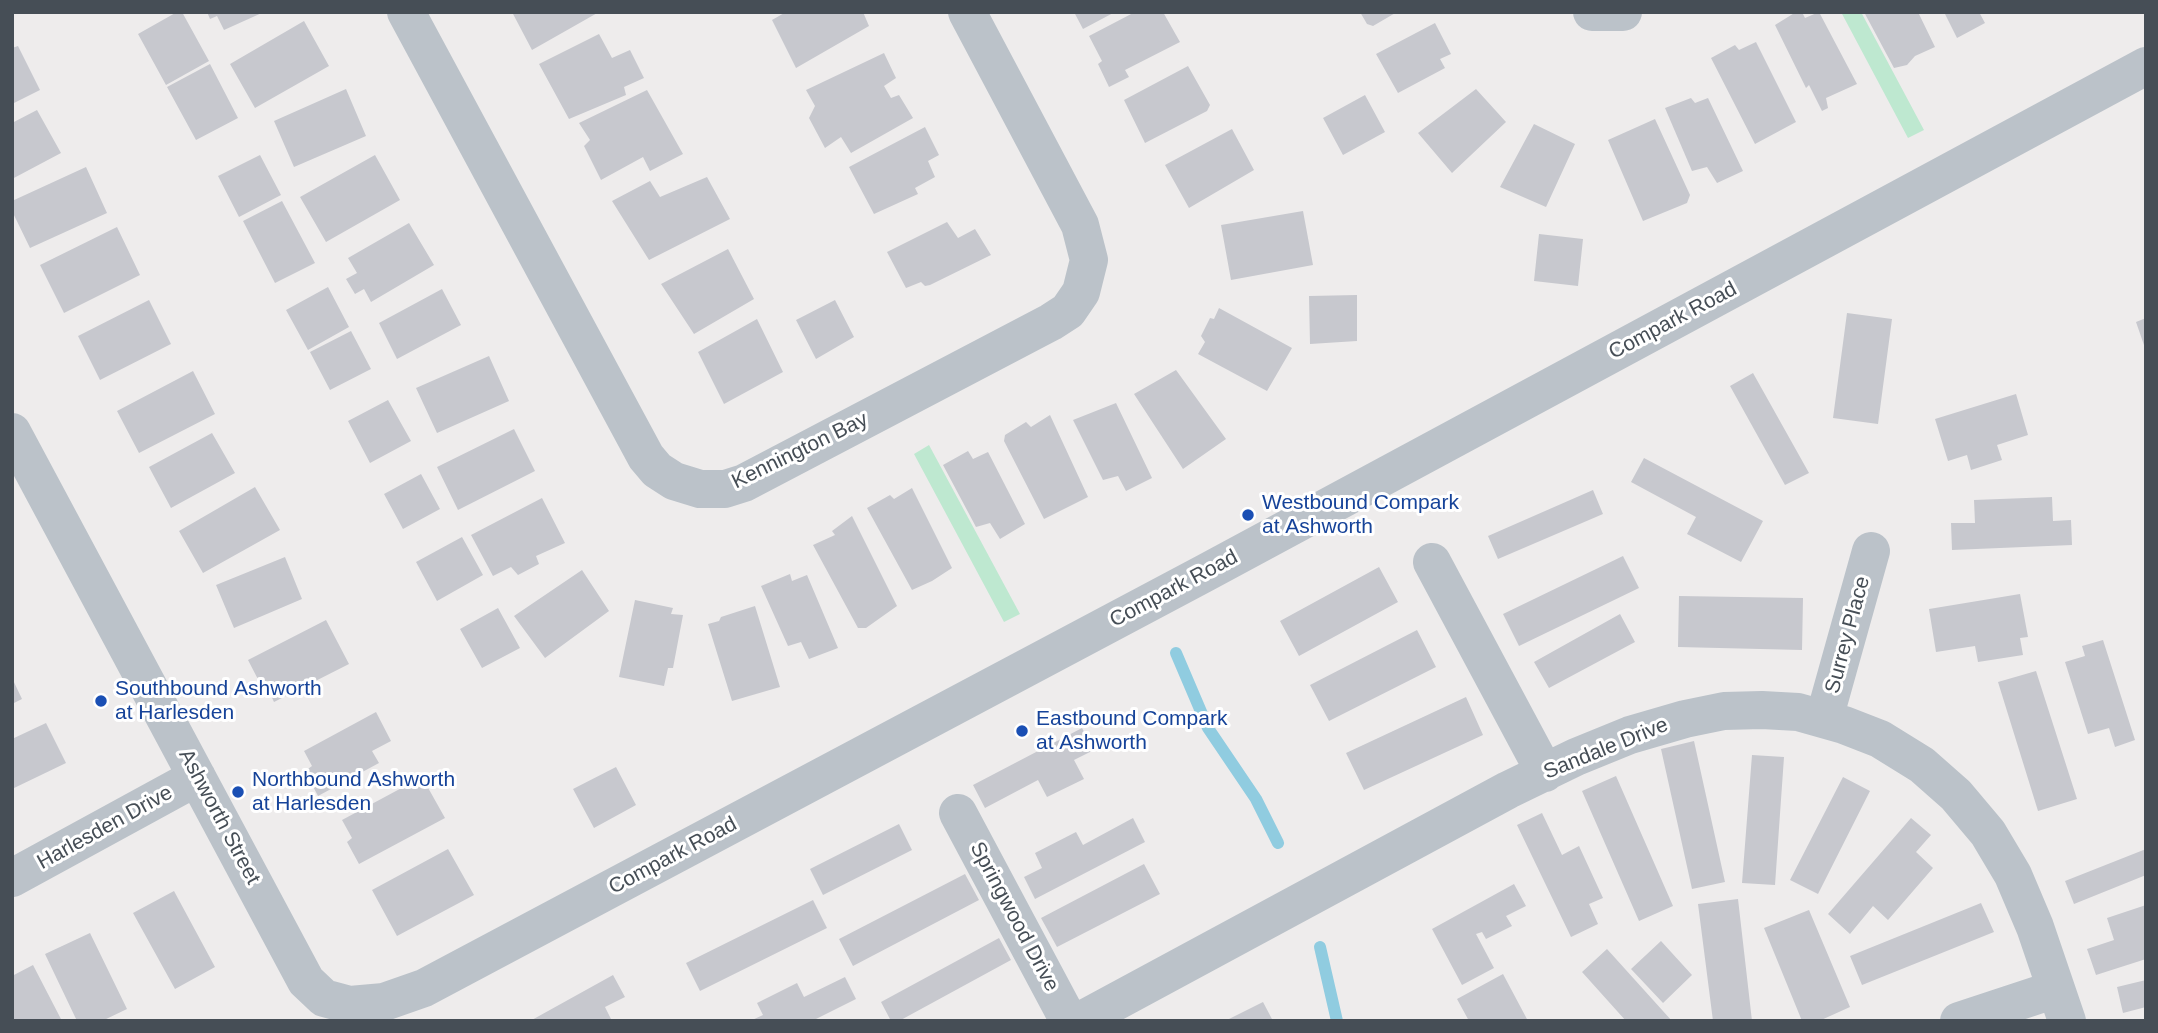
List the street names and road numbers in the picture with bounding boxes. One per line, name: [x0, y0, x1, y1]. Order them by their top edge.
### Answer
street label: Compark Road: [1605, 277, 1741, 365]
street label: Kennington Bay: [728, 407, 872, 495]
street label: Compark Road: [1106, 545, 1242, 633]
street label: Surrey Place: [1820, 574, 1876, 696]
street label: Sandale Drive: [1540, 713, 1672, 785]
street label: Ashworth Street: [173, 745, 265, 889]
street label: Harlesden Drive: [33, 780, 177, 876]
street label: Compark Road: [605, 812, 741, 900]
street label: Springwood Drive: [964, 838, 1064, 996]

